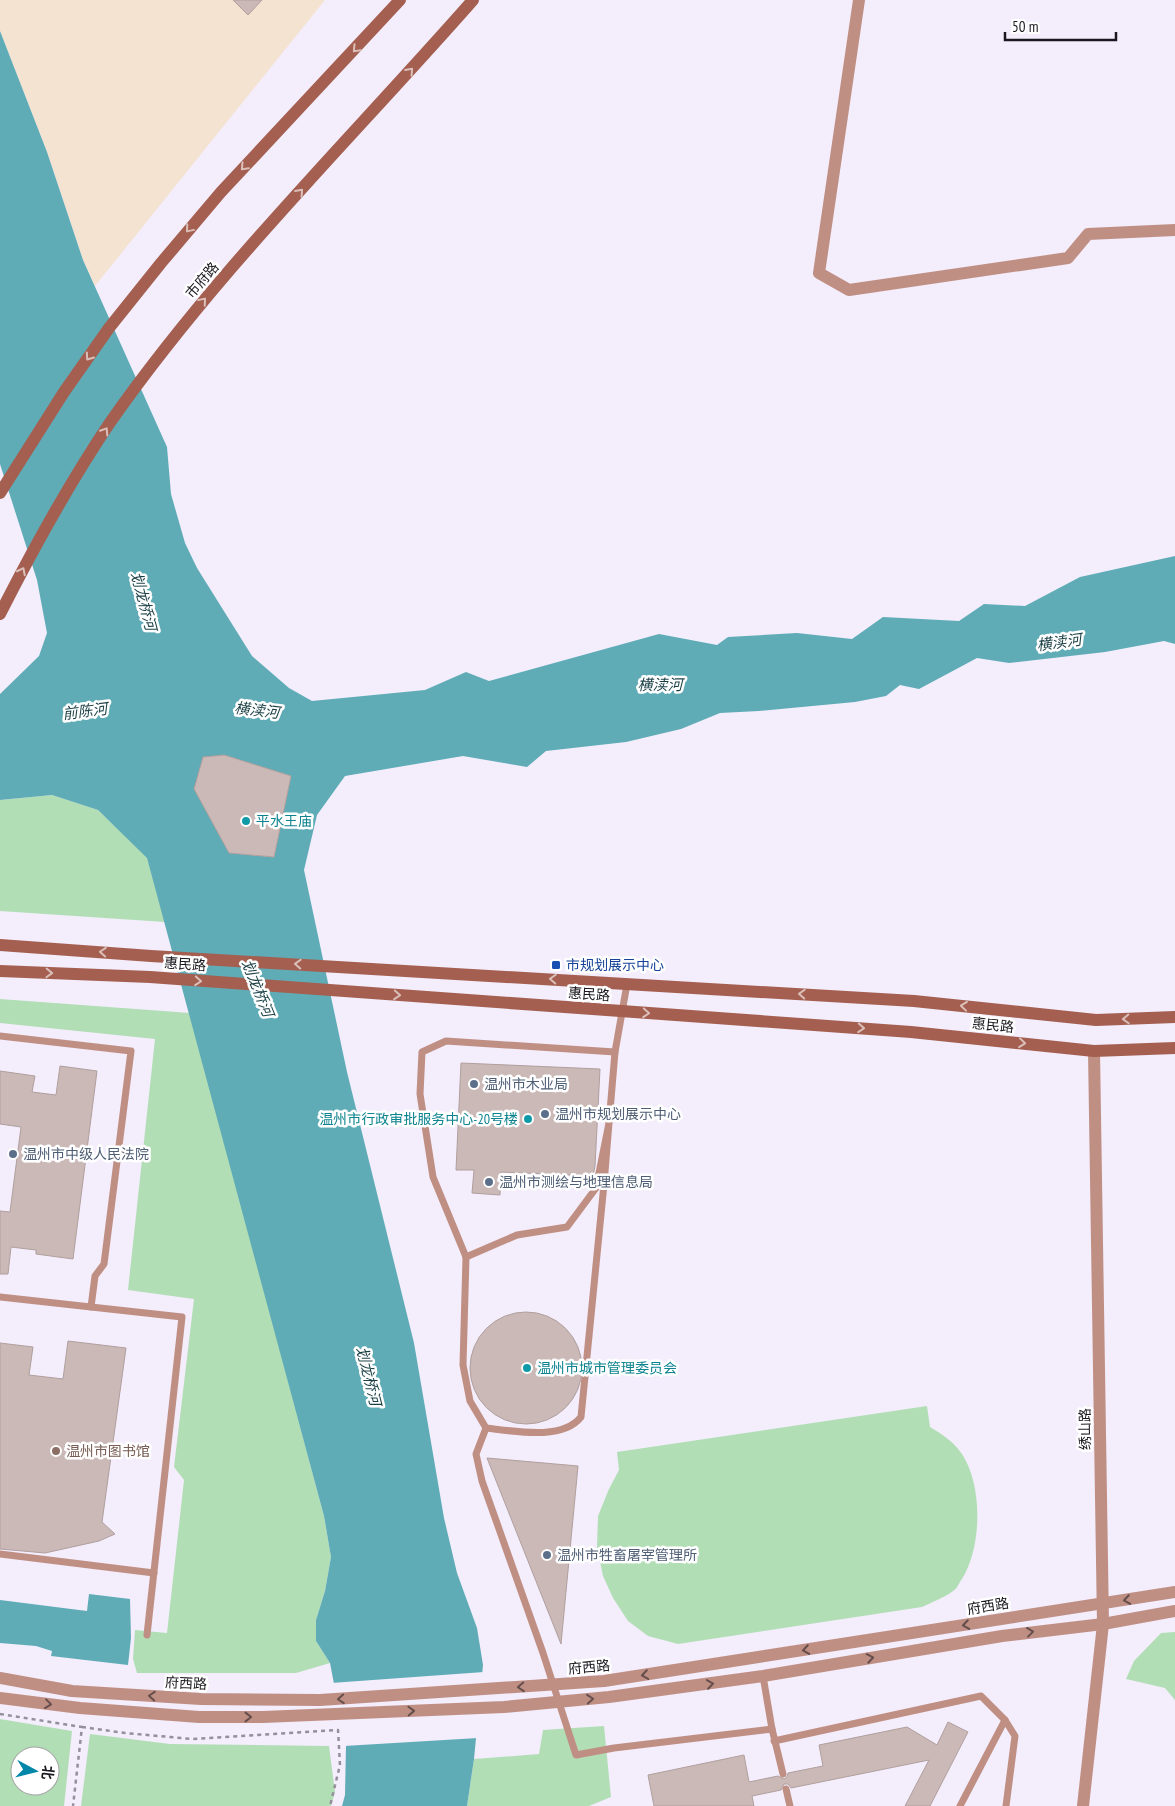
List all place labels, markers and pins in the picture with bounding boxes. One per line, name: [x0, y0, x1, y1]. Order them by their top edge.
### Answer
place label: 平水王庙: [256, 812, 312, 830]
marker: 平水王庙: [240, 815, 252, 827]
place label: 市规划展示中心: [566, 956, 664, 974]
marker: 市规划展示中心: [550, 959, 562, 971]
place label: 温州市木业局: [484, 1075, 568, 1093]
marker: 温州市木业局: [468, 1078, 480, 1090]
place label: 温州市规划展示中心: [555, 1105, 681, 1123]
marker: 温州市规划展示中心: [539, 1108, 551, 1120]
place label: 温州市行政审批服务中心-20号楼: [319, 1110, 518, 1128]
marker: 温州市行政审批服务中心-20号楼: [522, 1113, 534, 1125]
place label: 温州市中级人民法院: [23, 1145, 149, 1163]
marker: 温州市中级人民法院: [7, 1148, 19, 1160]
place label: 温州市测绘与地理信息局: [499, 1173, 653, 1191]
marker: 温州市测绘与地理信息局: [483, 1176, 495, 1188]
place label: 温州市城市管理委员会: [537, 1359, 677, 1377]
marker: 温州市城市管理委员会: [521, 1362, 533, 1374]
place label: 温州市图书馆: [66, 1442, 150, 1460]
marker: 温州市图书馆: [50, 1445, 62, 1457]
place label: 温州市牲畜屠宰管理所: [557, 1546, 697, 1564]
marker: 温州市牲畜屠宰管理所: [541, 1549, 553, 1561]

